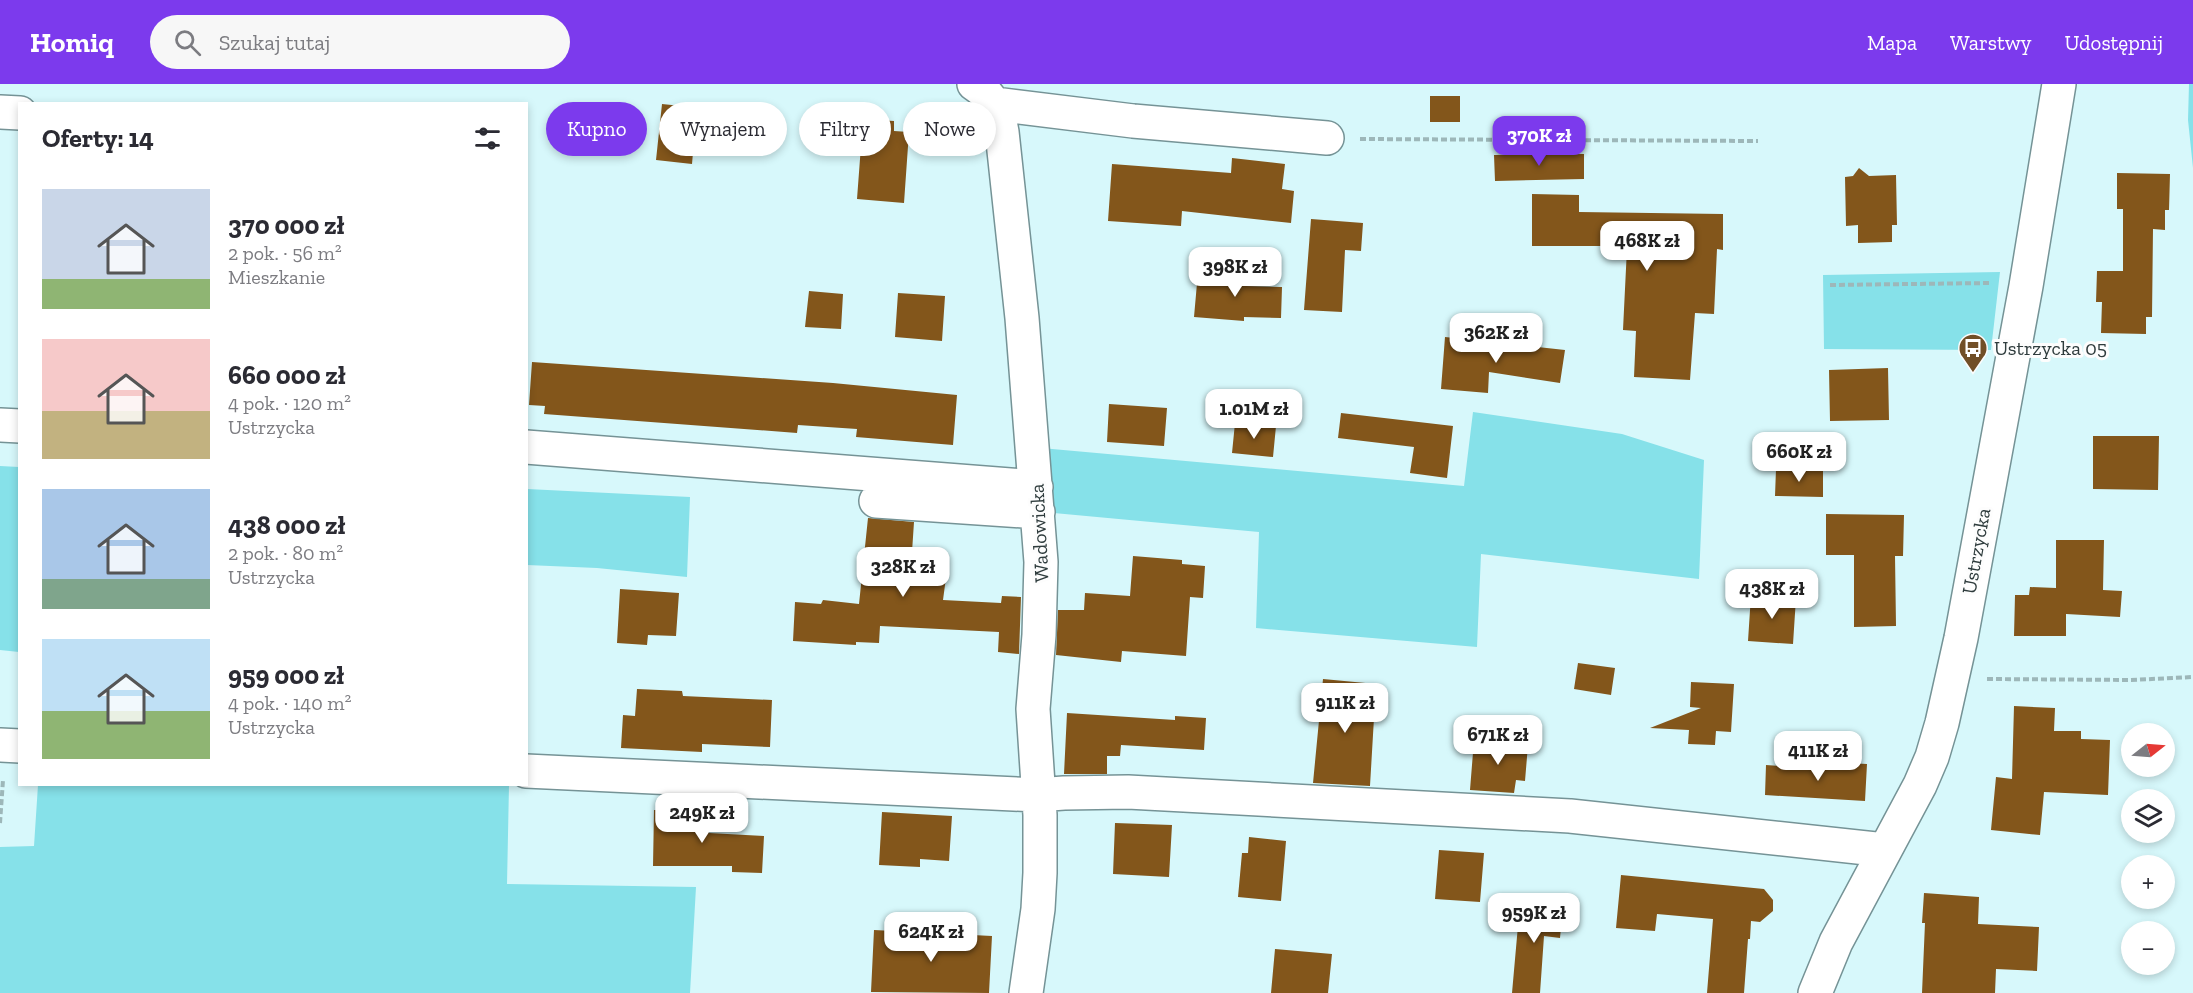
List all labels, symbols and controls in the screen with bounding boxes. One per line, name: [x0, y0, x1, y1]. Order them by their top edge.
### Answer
search box: [150, 15, 570, 69]
text: Homiq: [30, 26, 114, 59]
icon: search: [171, 26, 204, 59]
text: Szukaj tutaj: [219, 29, 330, 56]
text: Mapa: [1867, 30, 1917, 55]
text: Warstwy: [1950, 30, 2032, 55]
text: Udostępnij: [2065, 30, 2163, 55]
chip: Kupno: [546, 102, 647, 156]
chip: Wynajem: [659, 102, 787, 156]
chip: Filtry: [799, 102, 891, 156]
chip: Nowe: [903, 102, 996, 156]
pin: 370K zł: [1484, 116, 1594, 167]
text: Oferty: 14: [42, 122, 154, 154]
icon: filters: [471, 122, 504, 155]
text: 370K zł: [1507, 123, 1571, 147]
text: 370 000 zł: [228, 209, 344, 241]
icon: home: [90, 213, 162, 285]
pin: 468K zł: [1592, 221, 1702, 272]
text: 468K zł: [1614, 228, 1680, 252]
text: 2 pok. · 56 m²: [228, 241, 342, 265]
pin: 398K zł: [1180, 247, 1290, 298]
text: 398K zł: [1203, 254, 1267, 278]
text: Mieszkanie: [228, 265, 325, 289]
pin: 362K zł: [1441, 313, 1551, 364]
text: 362K zł: [1464, 320, 1528, 344]
bus stop icon: Ustrzycka 05: [1957, 332, 1989, 374]
place label: Ustrzycka 05: [1994, 336, 2107, 360]
text: 660 000 zł: [228, 359, 346, 391]
icon: home: [90, 363, 162, 435]
pin: 1.01M zł: [1192, 389, 1316, 440]
text: 4 pok. · 120 m²: [228, 391, 351, 415]
text: 1.01M zł: [1219, 396, 1289, 420]
text: Ustrzycka: [228, 415, 315, 439]
pin: 660K zł: [1744, 432, 1854, 483]
text: 660K zł: [1766, 439, 1832, 463]
street label: Wadowicka: [1024, 483, 1054, 583]
street label: Ustrzycka: [1957, 506, 1995, 596]
text: 438 000 zł: [228, 509, 345, 541]
icon: home: [90, 513, 162, 585]
text: 2 pok. · 80 m²: [228, 541, 343, 565]
pin: 328K zł: [848, 547, 958, 598]
text: 328K zł: [871, 554, 935, 578]
text: Ustrzycka: [228, 565, 315, 589]
pin: 438K zł: [1717, 569, 1827, 620]
text: 438K zł: [1739, 576, 1805, 600]
text: 959 000 zł: [228, 659, 344, 691]
icon: home: [90, 663, 162, 735]
pin: 911K zł: [1290, 683, 1400, 734]
text: 911K zł: [1315, 690, 1375, 714]
text: 4 pok. · 140 m²: [228, 691, 351, 715]
text: Ustrzycka: [228, 715, 315, 739]
pin: 671K zł: [1443, 715, 1553, 766]
text: 671K zł: [1467, 722, 1529, 746]
north arrow: [2121, 723, 2175, 777]
map controls: [2121, 723, 2175, 975]
pin: 411K zł: [1763, 731, 1873, 782]
text: 411K zł: [1788, 738, 1848, 762]
button: layers: [2121, 789, 2175, 843]
pin: 249K zł: [647, 793, 757, 844]
text: 249K zł: [669, 800, 735, 824]
button: +: [2121, 855, 2175, 909]
pin: 959K zł: [1479, 893, 1589, 944]
text: 959K zł: [1502, 900, 1566, 924]
pin: 624K zł: [876, 912, 986, 963]
text: 624K zł: [898, 919, 964, 943]
button: −: [2121, 921, 2175, 975]

